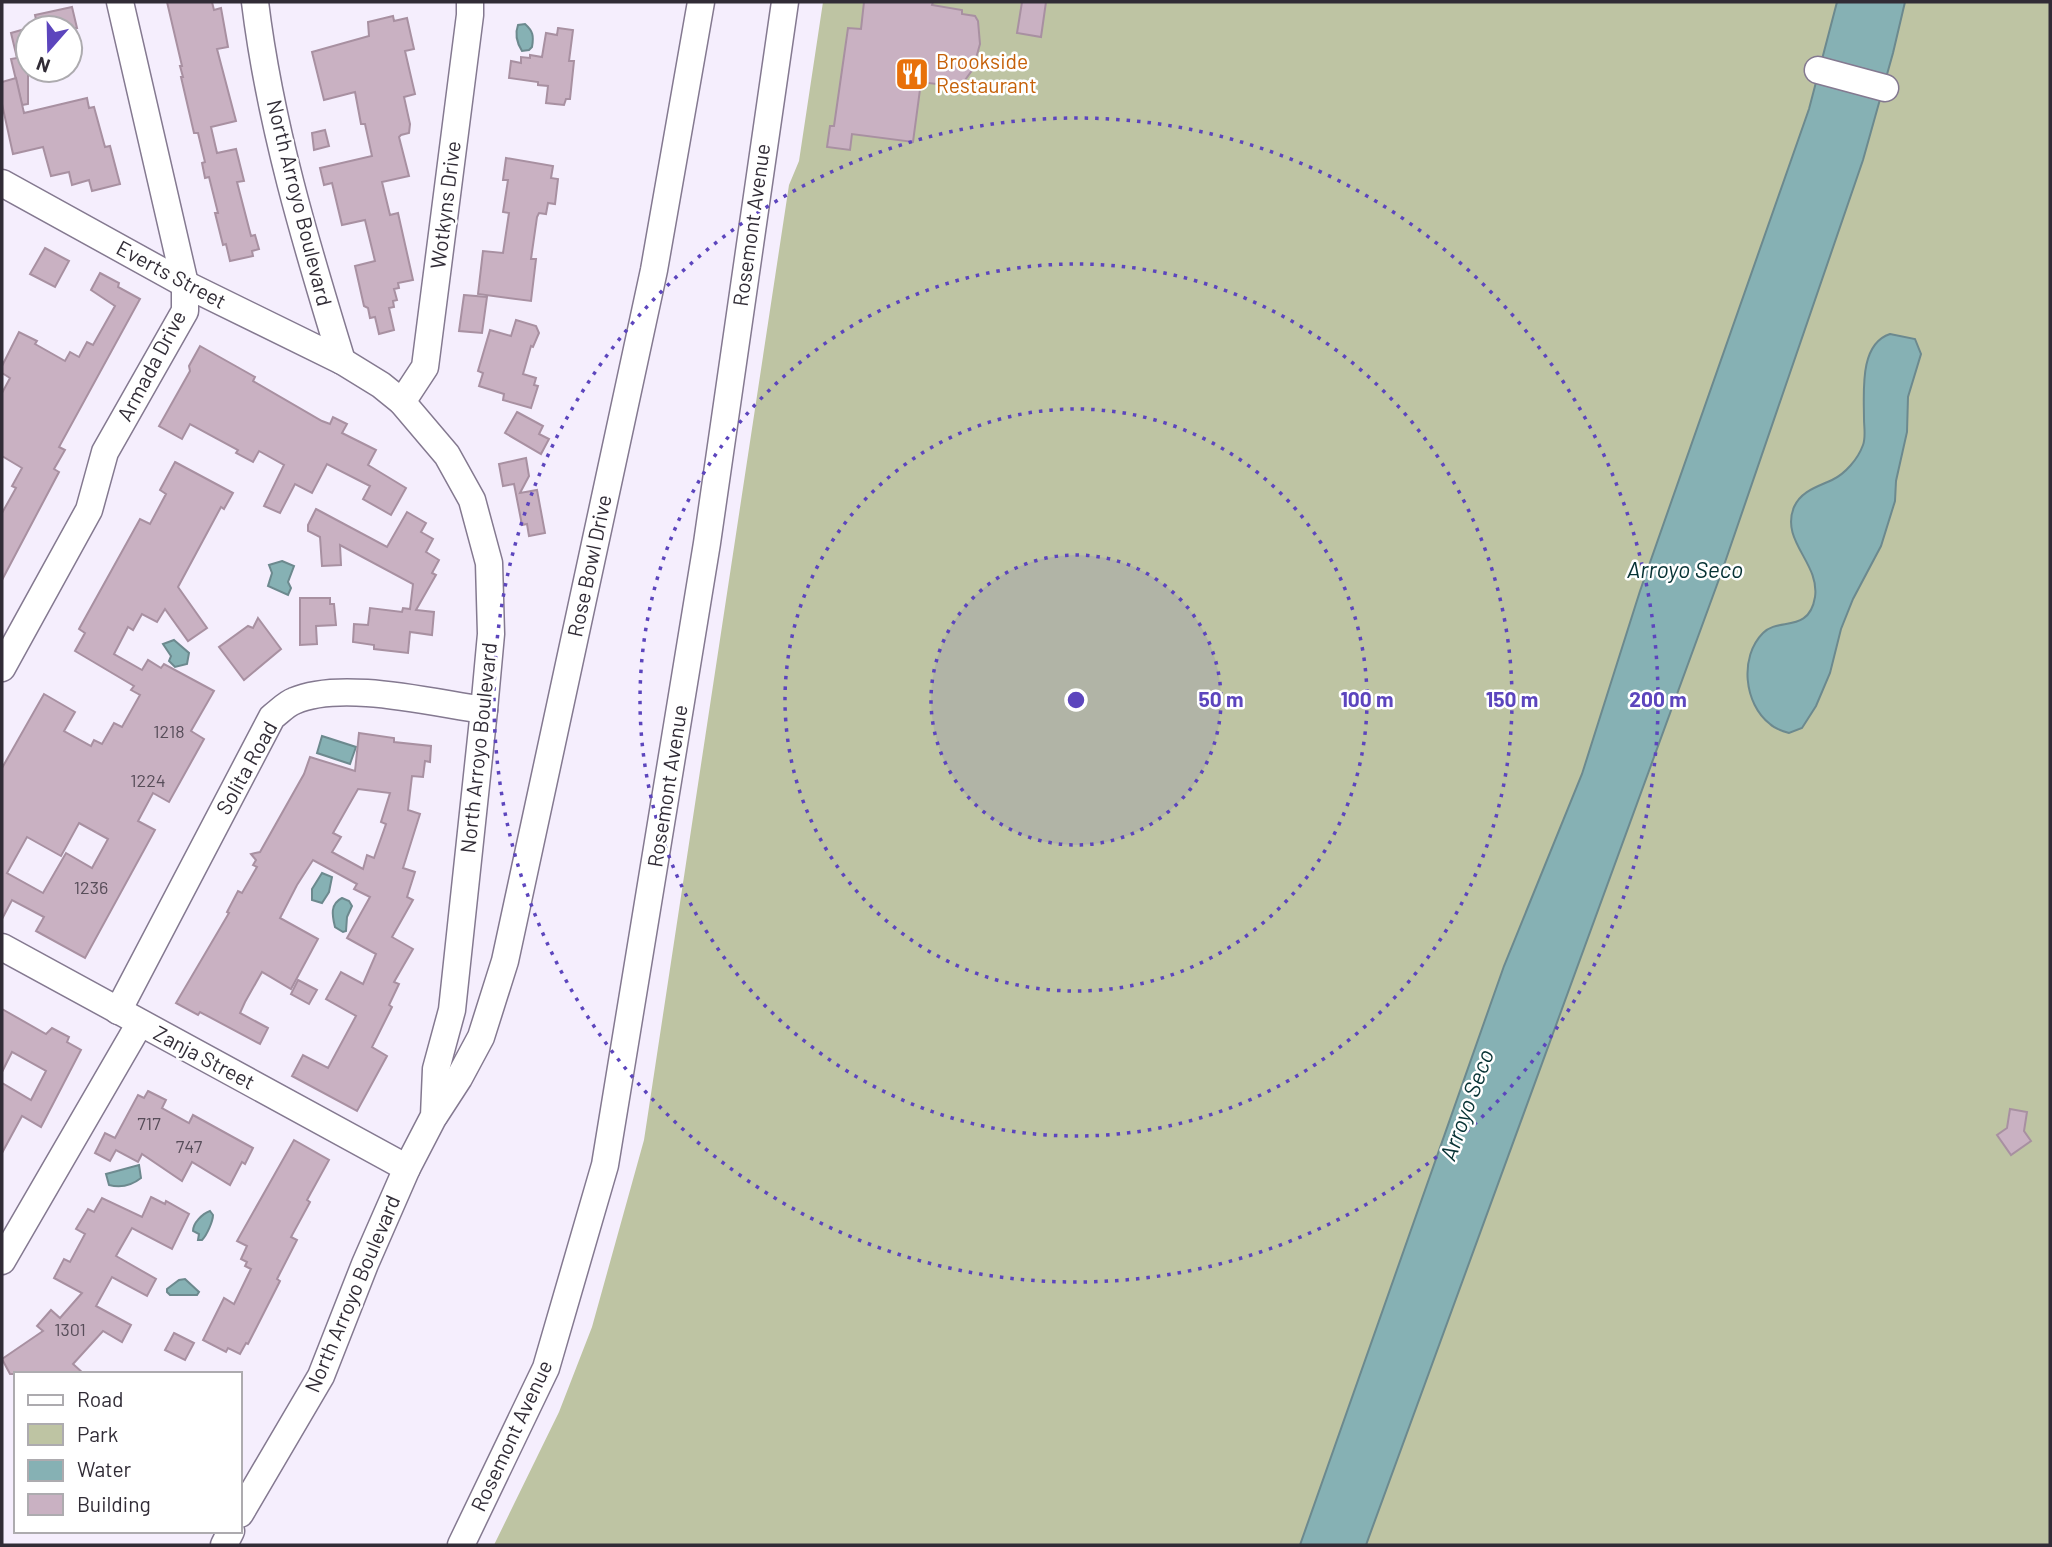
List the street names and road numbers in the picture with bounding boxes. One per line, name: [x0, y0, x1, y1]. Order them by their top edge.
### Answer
street label: North Arroyo Boulevard: [263, 97, 338, 308]
street label: Wotkyns Drive: [424, 139, 465, 270]
street label: Rosemont Avenue: [727, 142, 774, 308]
street label: Everts Street: [113, 234, 231, 313]
street label: Armada Drive: [111, 306, 190, 425]
street label: Rose Bowl Drive: [561, 492, 616, 639]
street label: North Arroyo Boulevard: [454, 641, 501, 854]
street label: Rosemont Avenue: [641, 703, 692, 869]
street label: Solita Road: [210, 716, 282, 818]
street label: Zanja Street: [150, 1020, 260, 1094]
street label: North Arroyo Boulevard: [299, 1191, 404, 1396]
street label: Rosemont Avenue: [465, 1356, 557, 1515]

